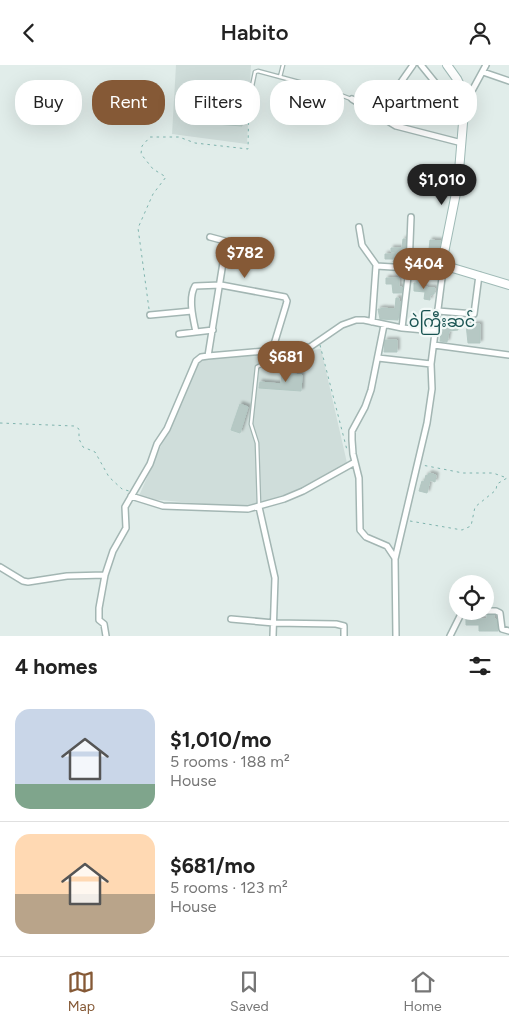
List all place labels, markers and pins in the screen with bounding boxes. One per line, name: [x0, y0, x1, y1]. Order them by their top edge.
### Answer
pin: $1,010: [401, 163, 483, 206]
pin: $782: [215, 237, 275, 279]
pin: $404: [394, 247, 454, 290]
pin: $681: [256, 341, 316, 383]

